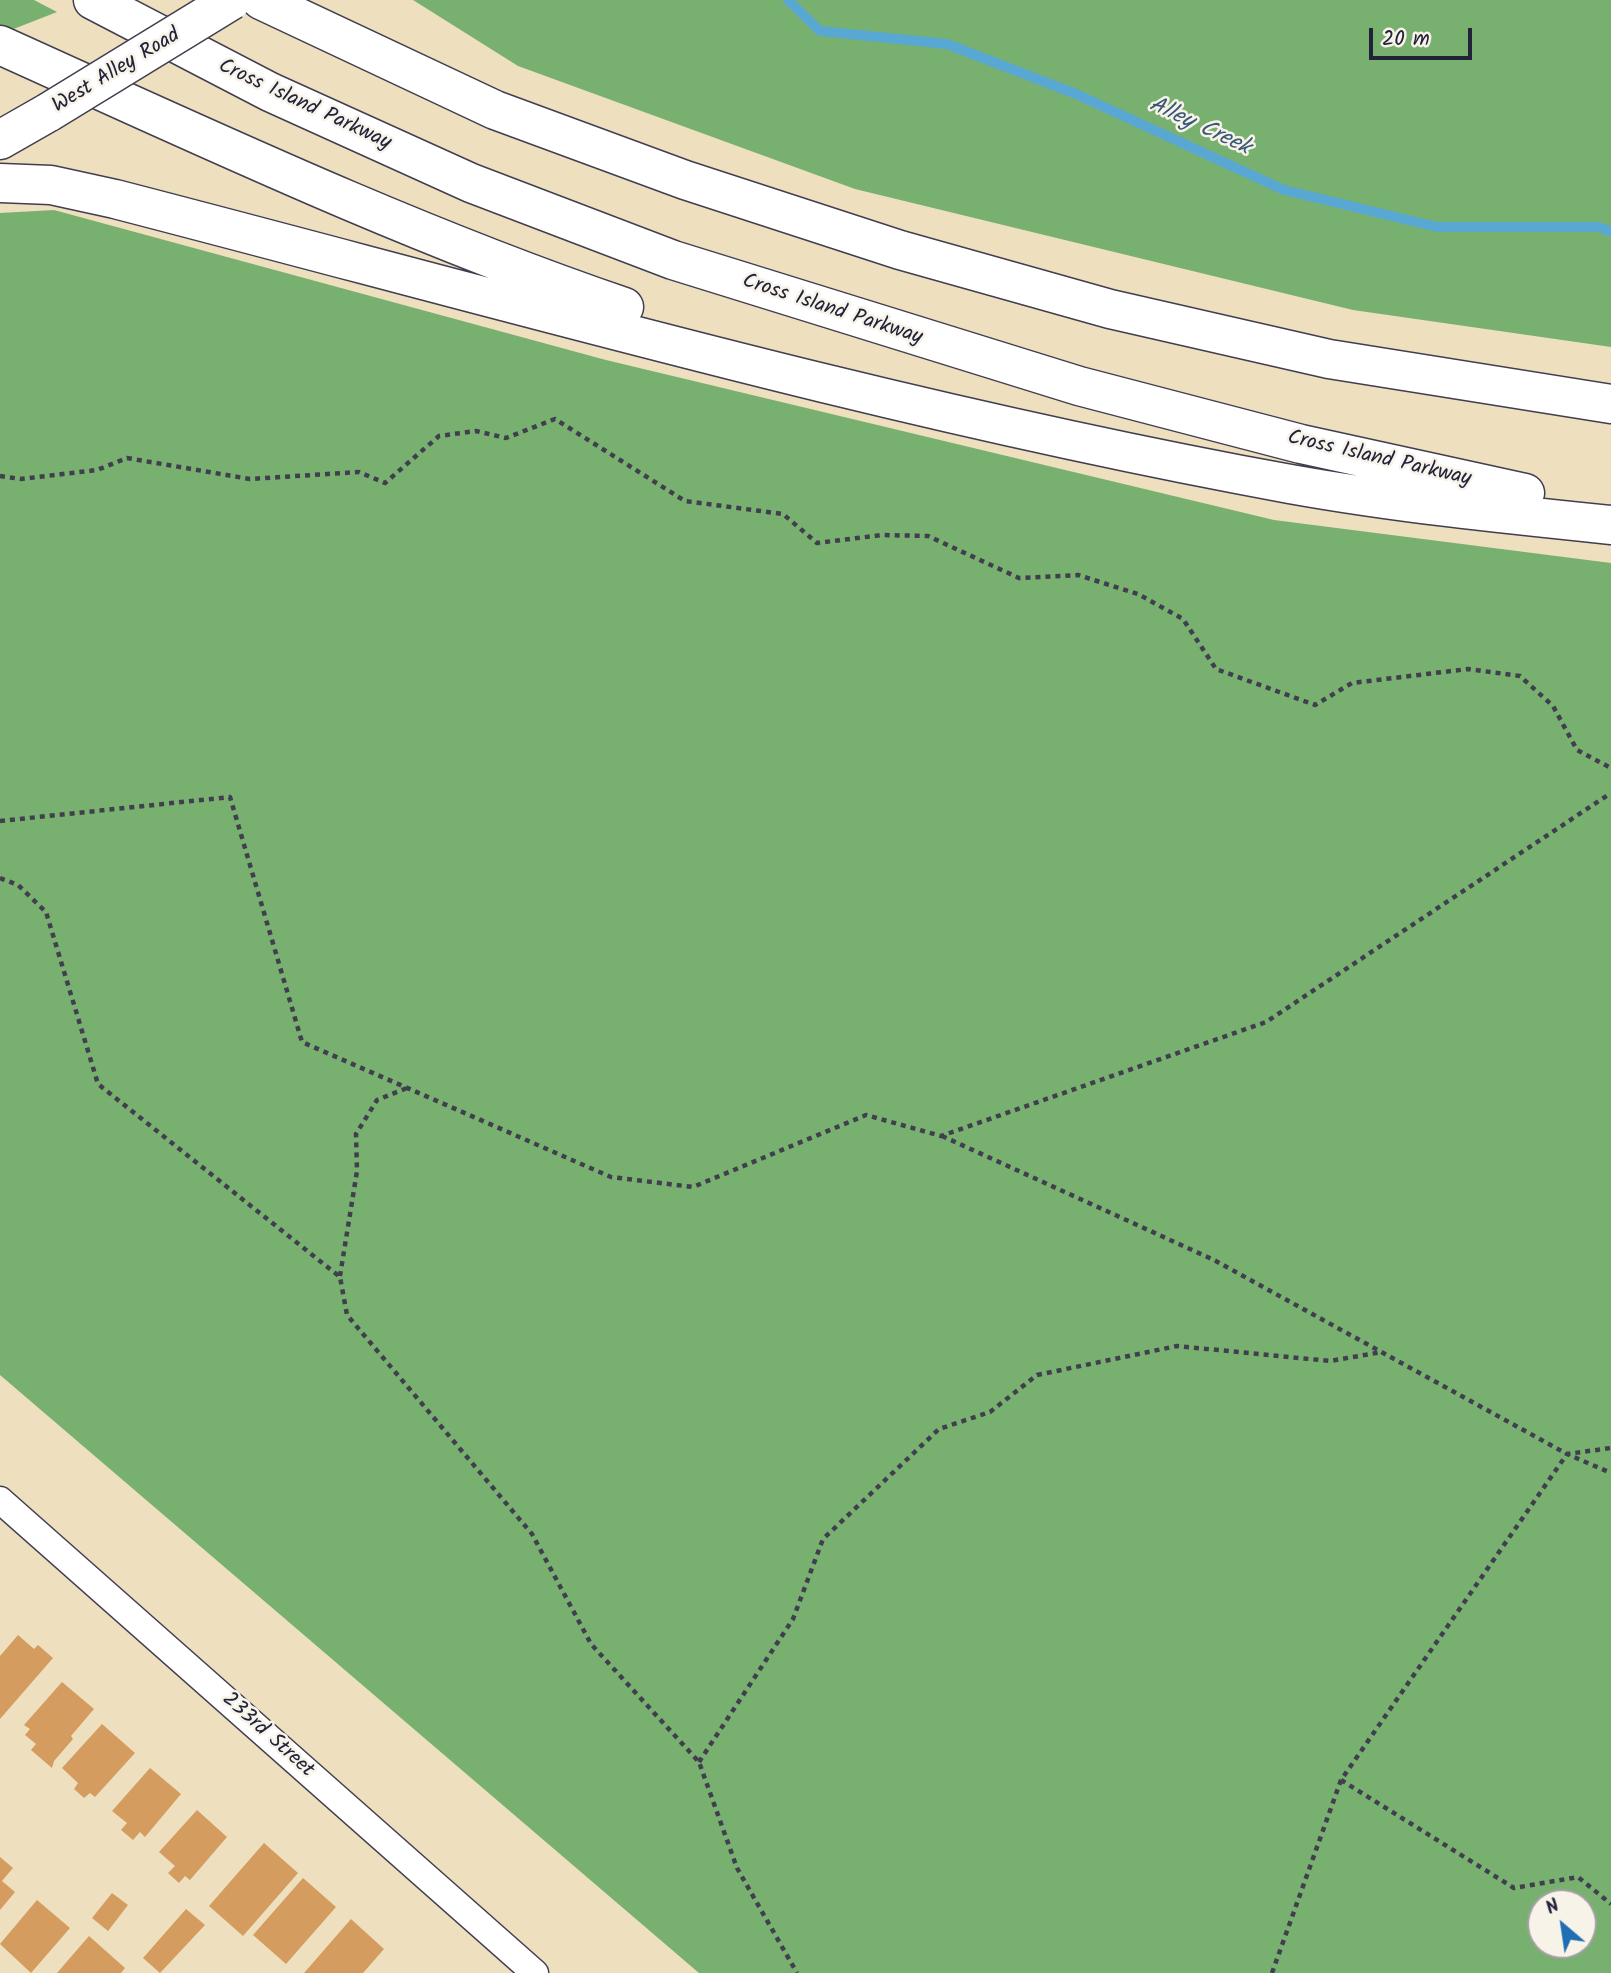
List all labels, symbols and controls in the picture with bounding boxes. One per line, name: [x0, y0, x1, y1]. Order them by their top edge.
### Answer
scale bar: [1373, 14, 1476, 58]
text: 20 m: [1382, 23, 1430, 56]
street label: West Alley Road: [49, 24, 185, 120]
street label: Cross Island Parkway: [214, 55, 394, 157]
water label: Alley Creek: [1144, 93, 1254, 163]
street label: Cross Island Parkway: [739, 270, 925, 352]
street label: Cross Island Parkway: [1285, 427, 1473, 493]
street label: 233rd Street: [216, 1688, 318, 1784]
north arrow: [1527, 1889, 1597, 1959]
text: N: [1540, 1891, 1565, 1923]

